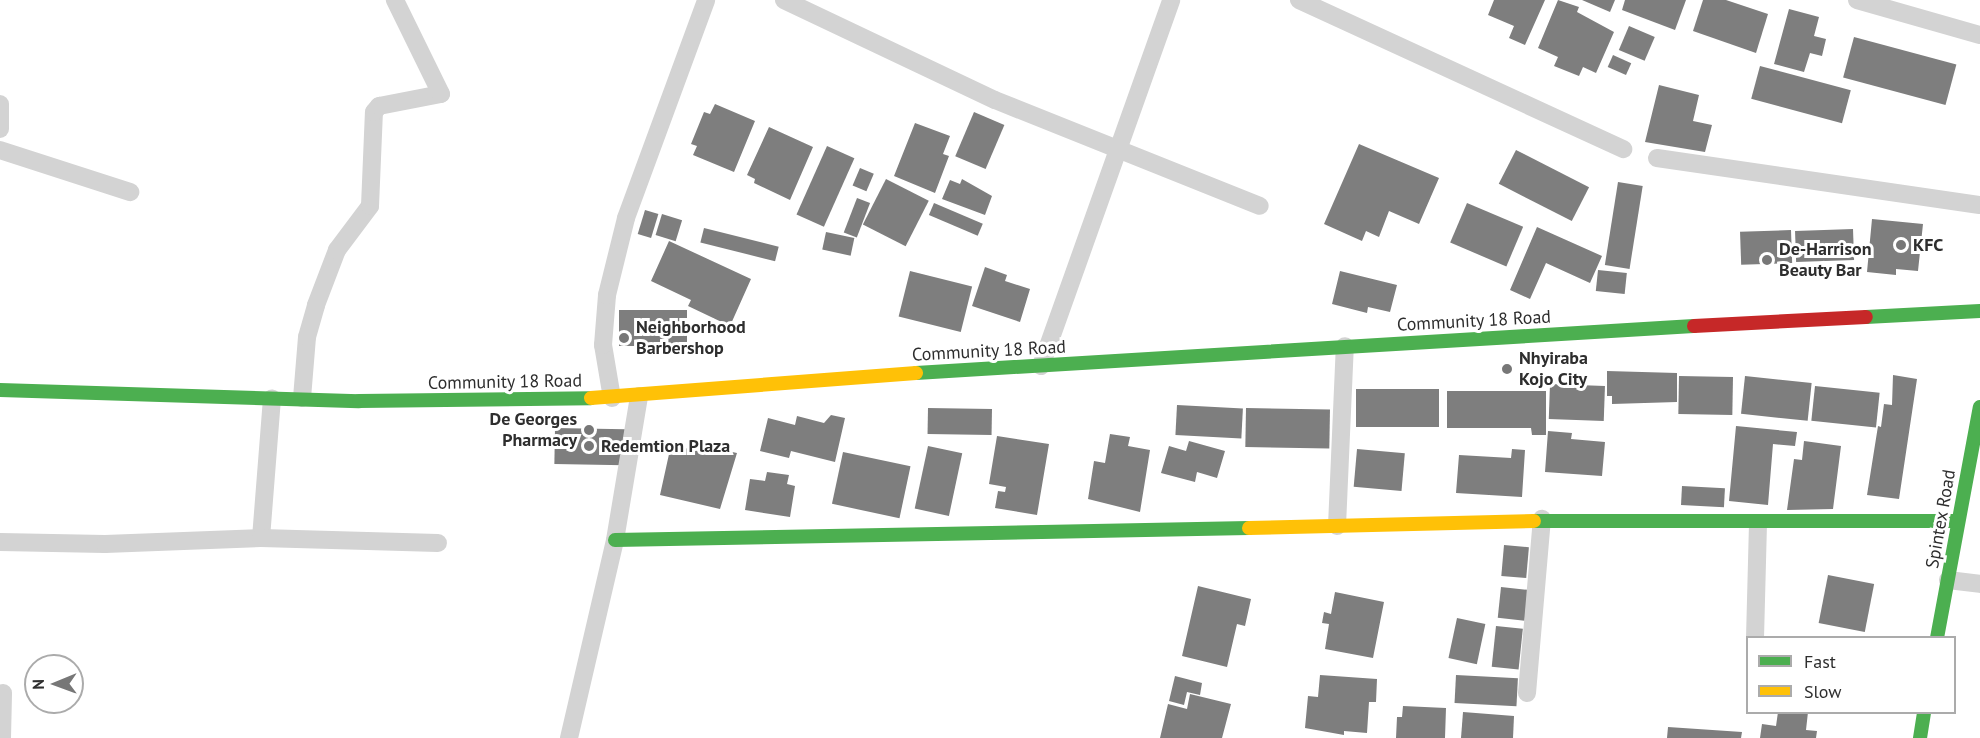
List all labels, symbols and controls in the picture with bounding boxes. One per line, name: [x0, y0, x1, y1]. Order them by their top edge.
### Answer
place label: KFC: [1913, 234, 1943, 256]
marker: KFC: [1894, 238, 1908, 252]
place label: De-Harrison Beauty Bar: [1779, 239, 1871, 282]
marker: De-Harrison Beauty Bar: [1760, 253, 1774, 267]
street label: Community 18 Road: [1396, 306, 1552, 336]
place label: Neighborhood Barbershop: [636, 317, 746, 360]
marker: Neighborhood Barbershop: [617, 331, 631, 345]
street label: Community 18 Road: [911, 336, 1067, 366]
place label: Nhyiraba Kojo City: [1519, 348, 1588, 391]
marker: Nhyiraba Kojo City: [1500, 362, 1514, 376]
street label: Community 18 Road: [427, 370, 583, 394]
place label: De Georges Pharmacy: [489, 409, 577, 452]
marker: De Georges Pharmacy: [582, 423, 596, 437]
place label: Redemtion Plaza: [601, 435, 730, 457]
marker: Redemtion Plaza: [582, 439, 596, 453]
street label: Spintex Road: [1922, 467, 1960, 571]
legend: [1746, 636, 1956, 714]
text: Fast: [1804, 650, 1836, 673]
north arrow: [24, 654, 84, 714]
text: N: [28, 679, 48, 690]
text: Slow: [1804, 680, 1842, 703]

